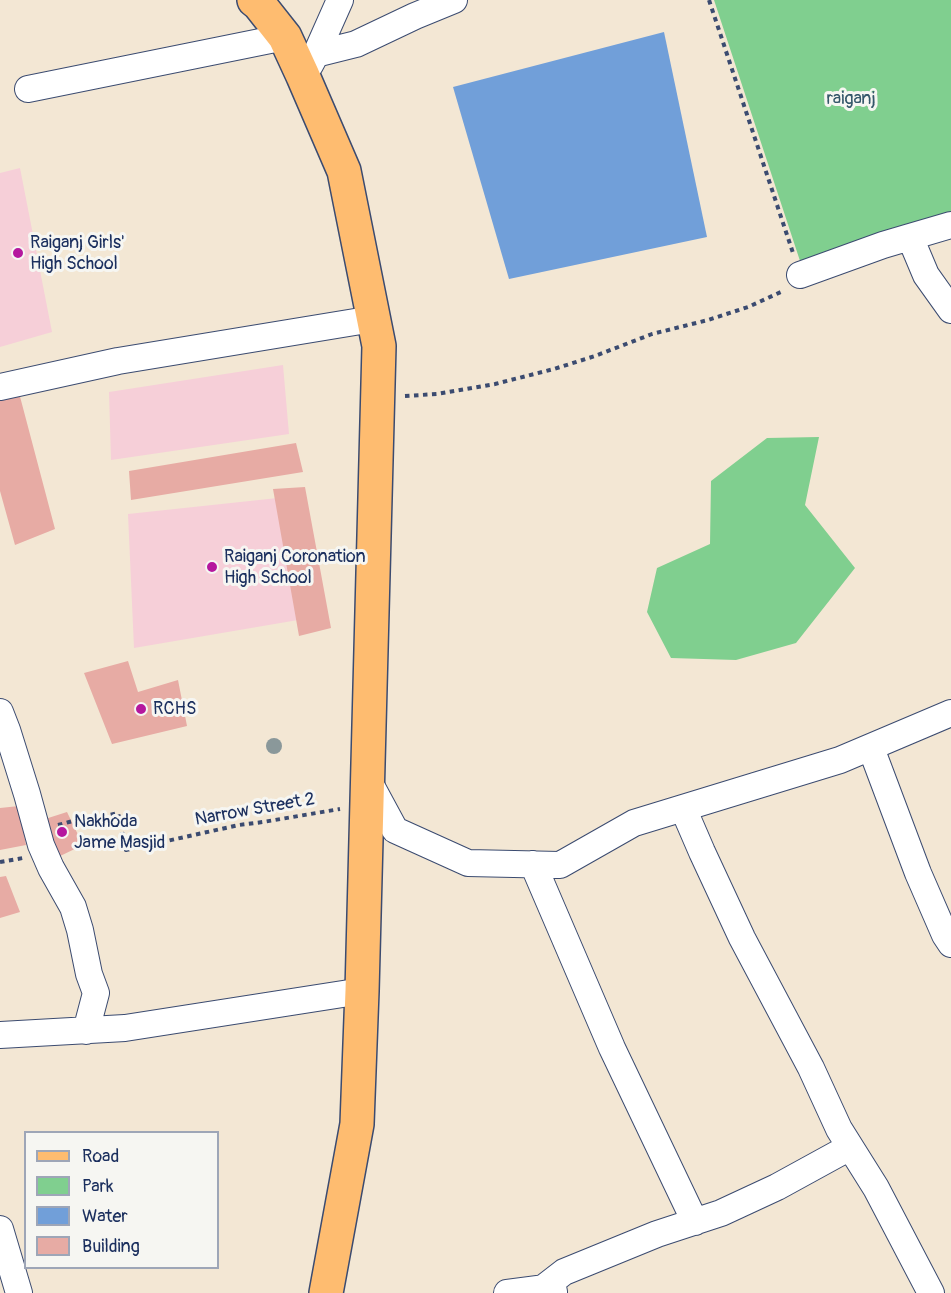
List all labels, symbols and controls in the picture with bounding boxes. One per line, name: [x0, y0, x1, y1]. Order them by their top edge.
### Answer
park label: raiganj: [826, 88, 876, 110]
place label: Raiganj Girls' High School: [30, 232, 125, 274]
marker: Raiganj Girls' High School: [11, 246, 25, 260]
place label: Raiganj Coronation High School: [224, 546, 366, 588]
marker: Raiganj Coronation High School: [205, 560, 219, 574]
place label: RCHS: [153, 698, 196, 720]
marker: RCHS: [134, 702, 148, 716]
street label: Narrow Street 2: [193, 789, 317, 831]
place label: Nakhoda Jame Masjid: [74, 811, 165, 854]
marker: Nakhoda Jame Masjid: [55, 825, 69, 839]
legend: [24, 1131, 219, 1269]
text: Road: [82, 1145, 119, 1168]
text: Park: [82, 1175, 114, 1198]
text: Water: [82, 1205, 128, 1228]
text: Building: [82, 1235, 140, 1258]

